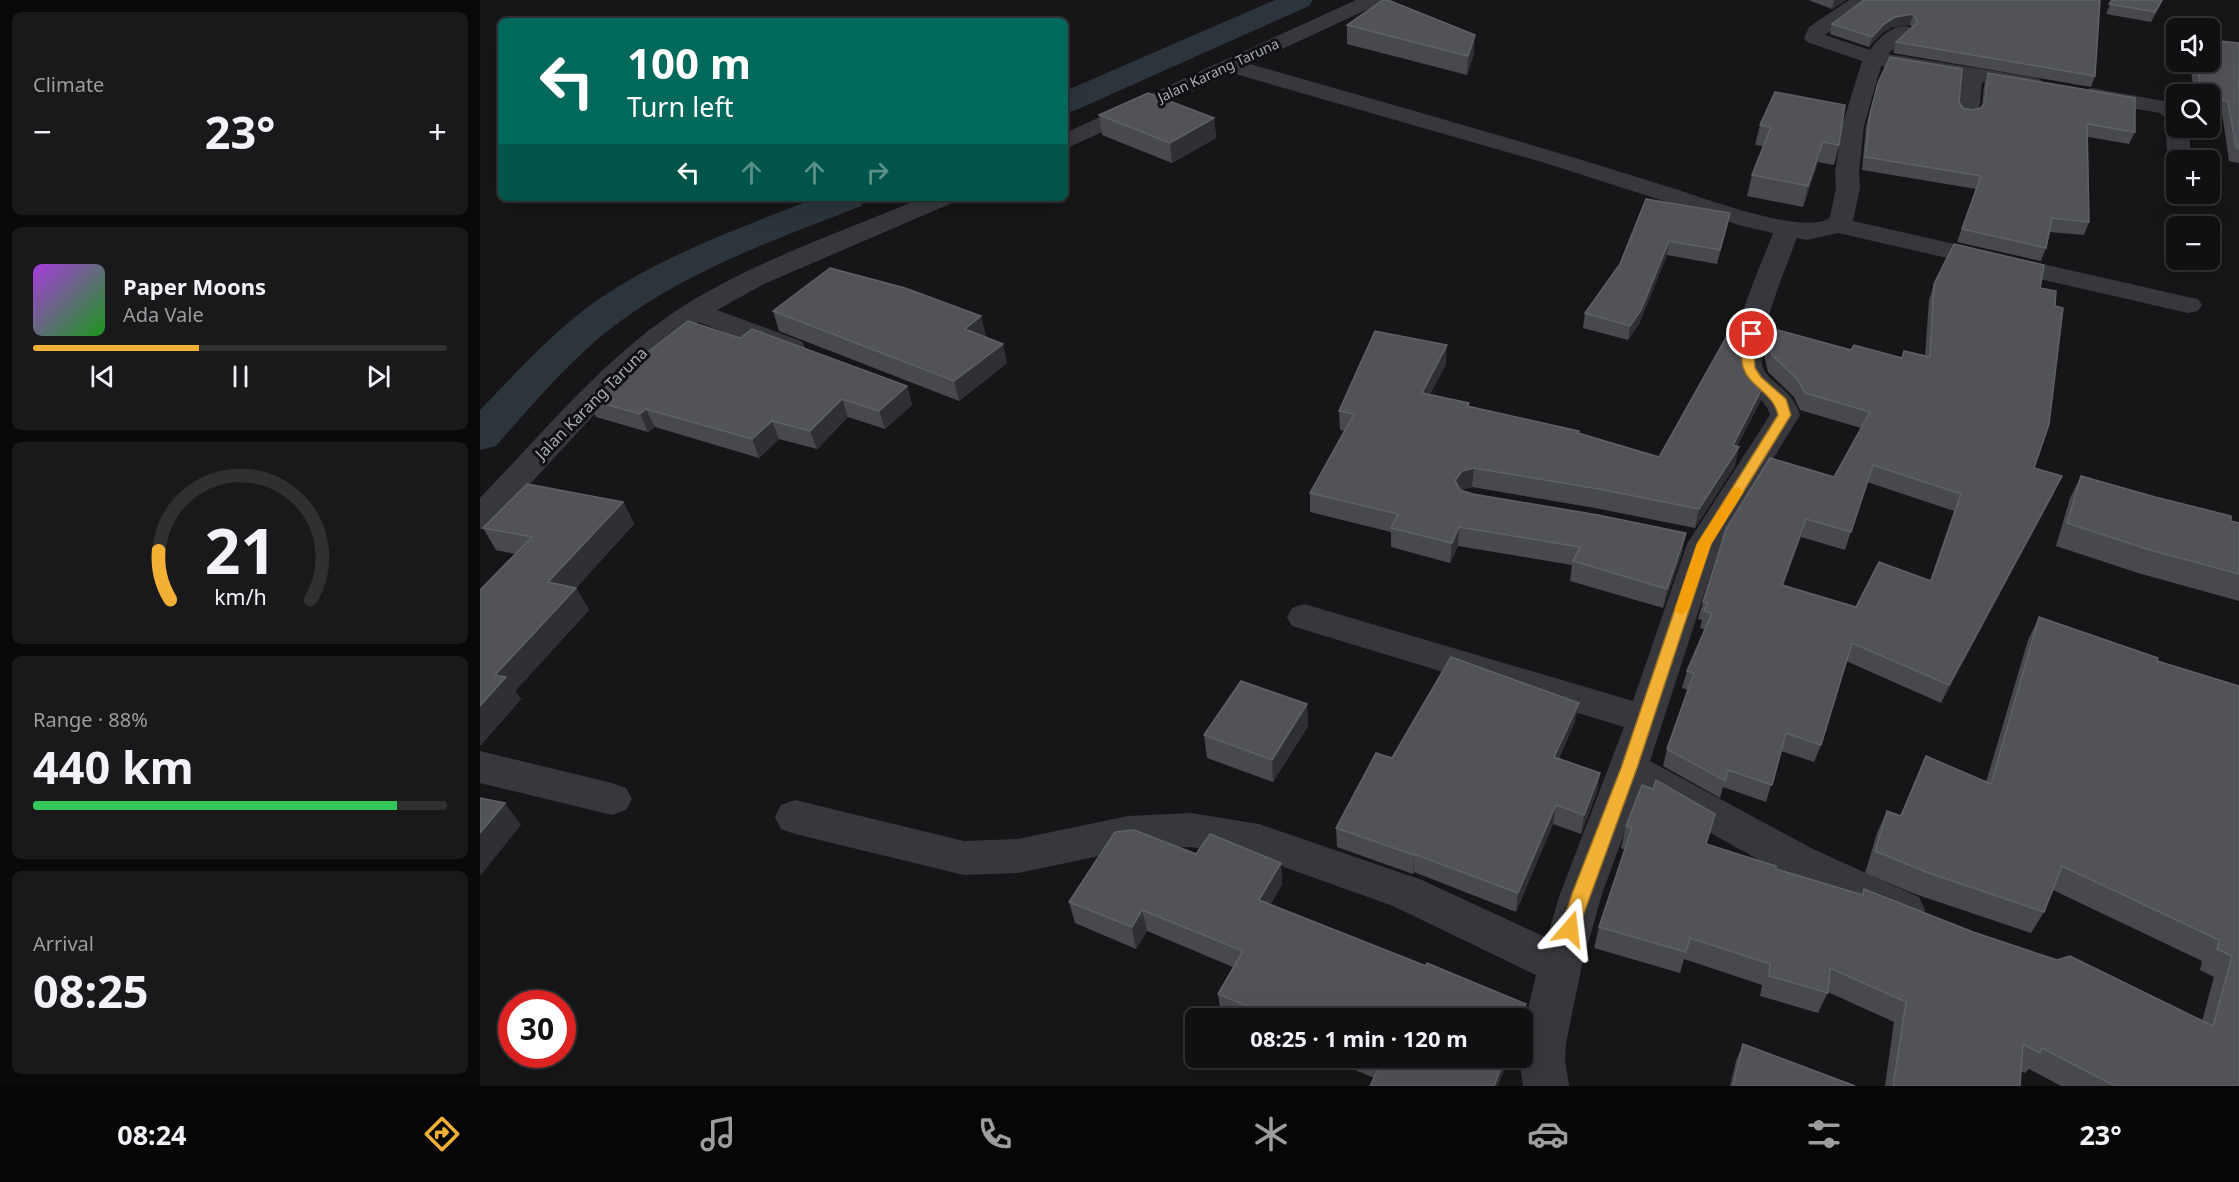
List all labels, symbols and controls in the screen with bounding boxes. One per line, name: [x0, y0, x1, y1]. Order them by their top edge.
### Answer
map controls: [2166, 18, 2220, 270]
button: sound: [2166, 18, 2220, 72]
text: 100 m: [627, 34, 751, 91]
street label: Jalan Karang Taruna: [1153, 34, 1282, 107]
icon: left: [528, 42, 606, 120]
text: Climate: [33, 71, 104, 98]
button: search: [2166, 84, 2220, 138]
text: Turn left: [627, 88, 733, 125]
text: 23°: [205, 101, 275, 162]
text: −: [33, 109, 52, 154]
text: +: [428, 109, 447, 154]
button: +: [2166, 150, 2220, 204]
icon: left: [672, 156, 705, 189]
icon: ahead: [735, 156, 768, 189]
icon: ahead: [798, 156, 831, 189]
icon: right: [861, 156, 894, 189]
button: −: [2166, 216, 2220, 270]
text: Paper Moons: [123, 271, 266, 301]
text: Ada Vale: [123, 301, 204, 328]
pin: [1726, 308, 1777, 359]
icon: arrive: [1735, 317, 1768, 350]
street label: Jalan Karang Taruna: [529, 342, 652, 465]
icon: previous: [86, 360, 119, 393]
icon: pause: [224, 360, 257, 393]
icon: next: [362, 360, 395, 393]
text: 21: [204, 507, 276, 592]
text: km/h: [214, 582, 266, 611]
text: Range · 88%: [33, 706, 148, 733]
text: 440 km: [33, 736, 194, 797]
position arrow: [1538, 897, 1602, 961]
text: Arrival: [33, 930, 94, 957]
text: 08:25: [33, 960, 149, 1021]
speed limit sign: 30: [498, 990, 576, 1068]
text: 08:25 · 1 min · 120 m: [1250, 1023, 1468, 1053]
icon: directions: [421, 1113, 463, 1155]
icon: music: [697, 1113, 739, 1155]
icon: phone: [974, 1113, 1016, 1155]
icon: climate: [1250, 1113, 1292, 1155]
icon: car: [1527, 1113, 1569, 1155]
icon: filters: [1803, 1113, 1845, 1155]
text: 08:24: [117, 1116, 187, 1153]
text: 23°: [2079, 1116, 2122, 1153]

